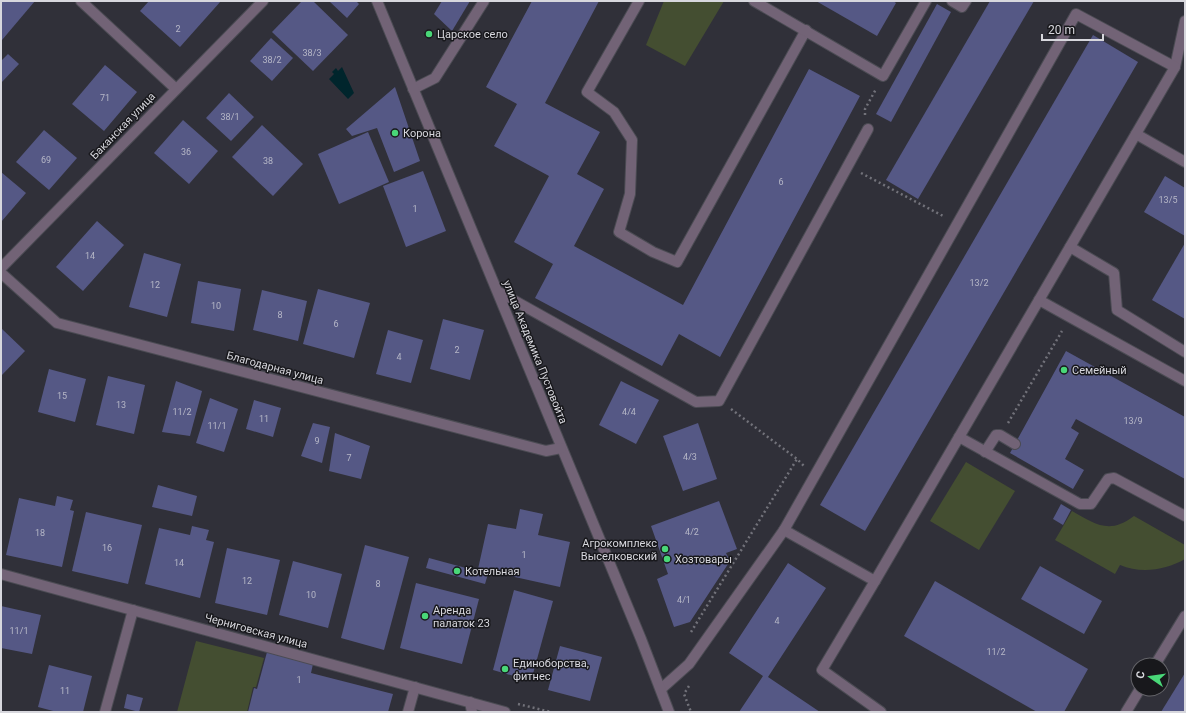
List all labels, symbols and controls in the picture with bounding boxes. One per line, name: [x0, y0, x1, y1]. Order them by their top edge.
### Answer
scale bar: [1042, 16, 1103, 42]
text: 20 m: [1048, 23, 1075, 37]
house number: 2: [175, 24, 181, 34]
place label: Царское село: [437, 28, 508, 41]
marker: Царское село: [424, 29, 434, 39]
house number: 38/3: [303, 48, 321, 58]
house number: 38/2: [263, 55, 281, 65]
street label: Баканская улица: [88, 90, 158, 162]
house number: 71: [100, 93, 110, 103]
house number: 38/1: [221, 112, 239, 122]
place label: Корона: [403, 127, 441, 140]
marker: Корона: [390, 128, 400, 138]
house number: 36: [181, 147, 191, 157]
house number: 69: [41, 155, 51, 165]
house number: 38: [263, 156, 273, 166]
house number: 6: [778, 177, 784, 187]
house number: 13/5: [1159, 195, 1177, 205]
house number: 1: [412, 204, 418, 214]
house number: 14: [85, 251, 95, 261]
street label: улица Академика Пустовойта: [500, 278, 570, 426]
house number: 13/2: [970, 278, 988, 288]
house number: 12: [150, 280, 160, 290]
house number: 10: [211, 301, 221, 311]
house number: 8: [277, 310, 283, 320]
house number: 6: [333, 319, 339, 329]
house number: 2: [454, 345, 460, 355]
street label: Благодарная улица: [225, 349, 325, 387]
house number: 4: [396, 352, 402, 362]
place label: Семейный: [1072, 364, 1127, 377]
marker: Семейный: [1059, 365, 1069, 375]
house number: 15: [57, 391, 67, 401]
house number: 13: [116, 400, 126, 410]
house number: 11/2: [173, 407, 191, 417]
house number: 4/4: [622, 407, 636, 417]
house number: 11: [259, 414, 269, 424]
house number: 13/9: [1124, 416, 1142, 426]
house number: 11/1: [208, 421, 226, 431]
house number: 9: [314, 436, 320, 446]
house number: 4/3: [683, 452, 697, 462]
house number: 7: [346, 453, 352, 463]
house number: 4/2: [685, 527, 699, 537]
house number: 18: [35, 528, 45, 538]
place label: Агрокомплекс Выселковский: [581, 537, 657, 563]
house number: 16: [102, 543, 112, 553]
marker: Агрокомплекс Выселковский: [660, 544, 670, 554]
house number: 1: [521, 550, 527, 560]
place label: Хозтовары: [675, 553, 732, 566]
marker: Хозтовары: [662, 554, 672, 564]
house number: 14: [174, 558, 184, 568]
place label: Котельная: [465, 565, 519, 578]
marker: Котельная: [452, 566, 462, 576]
house number: 12: [242, 576, 252, 586]
house number: 8: [375, 579, 381, 589]
house number: 10: [306, 590, 316, 600]
house number: 4/1: [677, 595, 691, 605]
place label: Аренда палаток 23: [433, 604, 490, 630]
street label: Черниговская улица: [203, 611, 309, 651]
marker: Аренда палаток 23: [420, 611, 430, 621]
house number: 4: [774, 616, 780, 626]
house number: 11/1: [10, 626, 28, 636]
house number: 11/2: [987, 647, 1005, 657]
place label: Единоборства, фитнес: [513, 657, 589, 683]
north arrow: [1130, 657, 1170, 697]
marker: Единоборства, фитнес: [500, 664, 510, 674]
text: С: [1134, 670, 1148, 680]
house number: 1: [296, 675, 302, 685]
house number: 11: [60, 686, 70, 696]

